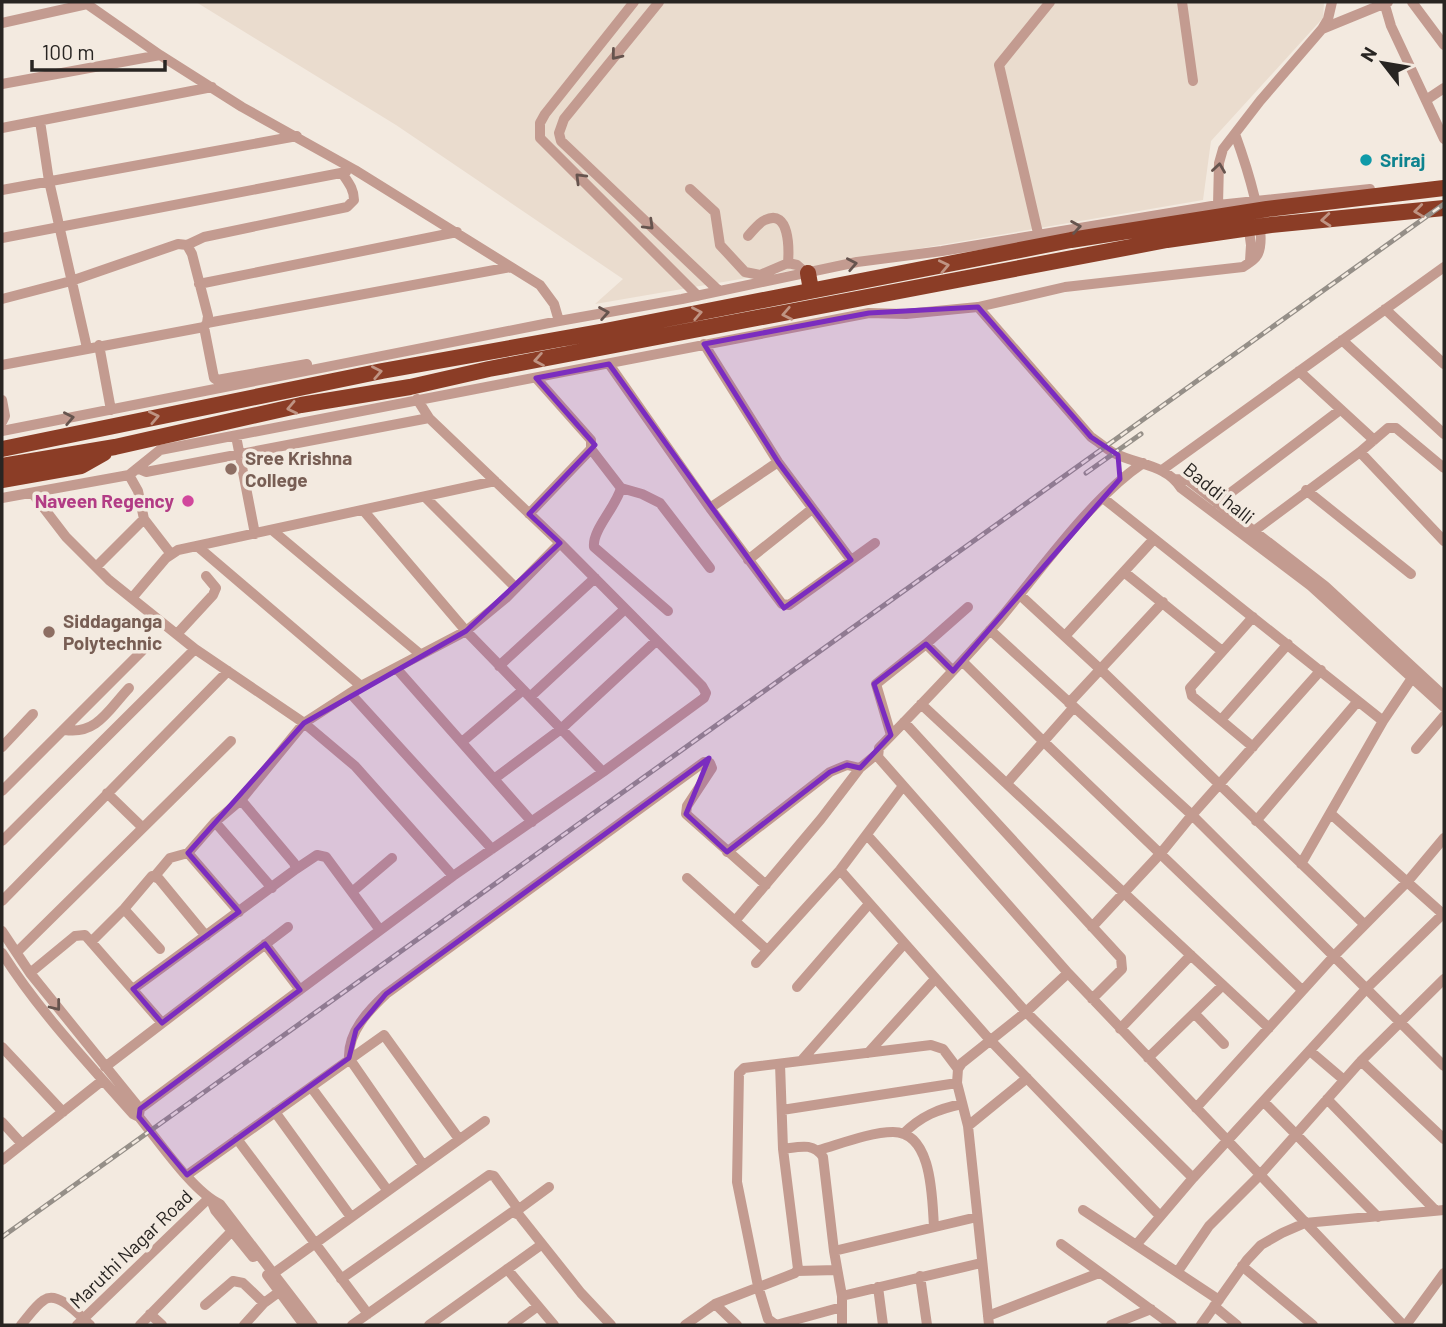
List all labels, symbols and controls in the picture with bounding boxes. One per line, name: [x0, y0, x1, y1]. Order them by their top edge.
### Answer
scale bar: [32, 28, 164, 72]
north arrow: [1348, 28, 1418, 98]
text: 100 m: [42, 39, 95, 64]
text: N: [1355, 43, 1381, 65]
one-way arrow: [612, 47, 625, 59]
place label: Sriraj: [1380, 148, 1425, 171]
marker: Sriraj: [1358, 152, 1374, 168]
one-way arrow: [1212, 162, 1227, 174]
one-way arrow: [576, 174, 589, 187]
one-way arrow: [1413, 203, 1425, 218]
one-way arrow: [1320, 212, 1331, 227]
one-way arrow: [641, 216, 654, 229]
one-way arrow: [1070, 220, 1082, 235]
one-way arrow: [846, 257, 858, 272]
one-way arrow: [938, 259, 950, 274]
one-way arrow: [781, 305, 793, 320]
one-way arrow: [598, 306, 610, 321]
one-way arrow: [691, 306, 703, 321]
one-way arrow: [533, 352, 545, 367]
one-way arrow: [371, 365, 383, 380]
one-way arrow: [286, 399, 298, 414]
one-way arrow: [148, 410, 160, 425]
one-way arrow: [63, 412, 75, 427]
place label: Sree Krishna College: [245, 446, 352, 491]
street label: Baddi halli: [1179, 457, 1259, 528]
marker: Sree Krishna College: [223, 461, 239, 477]
place label: Naveen Regency: [35, 489, 174, 512]
marker: Naveen Regency: [180, 493, 196, 509]
place label: Siddaganga Polytechnic: [63, 609, 162, 654]
marker: Siddaganga Polytechnic: [41, 624, 57, 640]
one-way arrow: [47, 999, 60, 1011]
street label: Maruthi Nagar Road: [65, 1184, 197, 1313]

